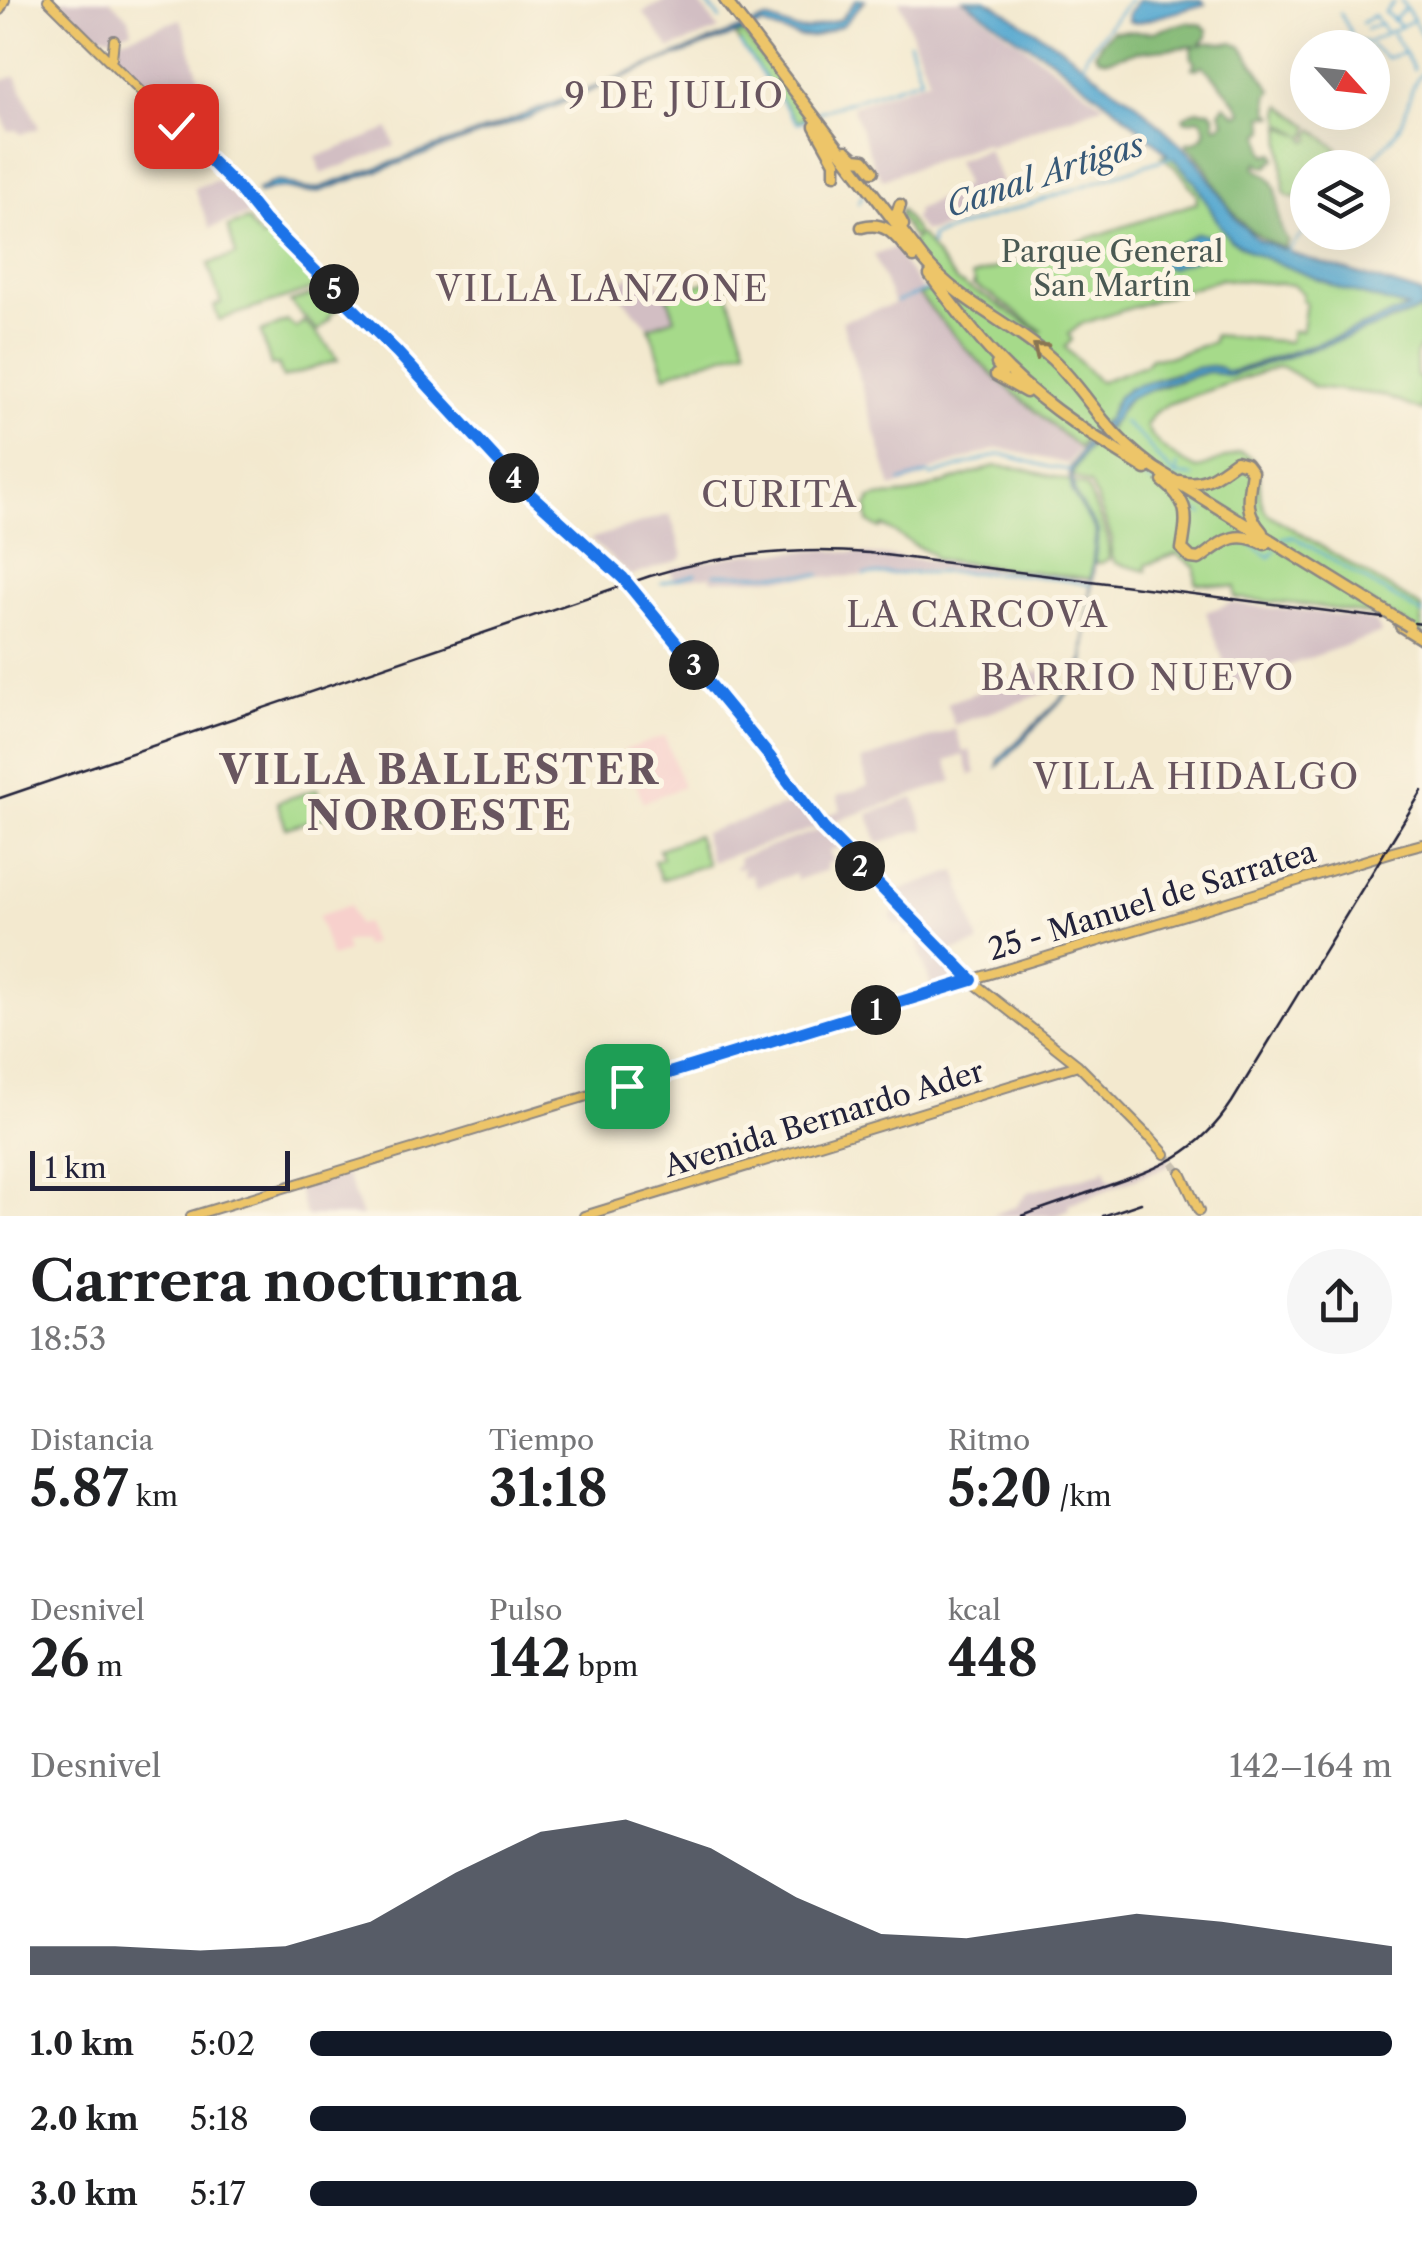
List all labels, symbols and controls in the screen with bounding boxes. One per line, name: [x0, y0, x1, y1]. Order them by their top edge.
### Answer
north arrow: [1290, 30, 1390, 130]
map controls: [1290, 30, 1390, 250]
district label: 9 DE JULIO: [565, 74, 785, 117]
pin: [134, 84, 219, 169]
icon: check: [149, 99, 204, 154]
water label: Canal Artigas: [941, 124, 1149, 225]
button: layers: [1290, 150, 1390, 250]
park label: Parque General San Martín: [1001, 233, 1223, 304]
pin: 5: [309, 264, 359, 314]
district label: VILLA LANZONE: [435, 267, 770, 310]
text: 5: [326, 272, 342, 306]
one-way arrow: [1032, 343, 1050, 361]
pin: 4: [489, 453, 539, 503]
text: 4: [506, 461, 522, 495]
district label: CURITA: [701, 473, 859, 516]
district label: LA CARCOVA: [846, 593, 1110, 636]
pin: 3: [669, 640, 719, 690]
text: 3: [686, 648, 702, 682]
district label: BARRIO NUEVO: [980, 656, 1296, 699]
district label: VILLA BALLESTER NOROESTE: [219, 745, 660, 840]
district label: VILLA HIDALGO: [1032, 755, 1361, 798]
street label: 25 - Manuel de Sarratea: [983, 833, 1320, 968]
pin: 2: [835, 841, 885, 891]
text: 2: [852, 849, 868, 883]
pin: 1: [851, 985, 901, 1035]
text: 1: [870, 993, 882, 1027]
pin: [585, 1044, 670, 1129]
street label: Avenida Bernardo Ader: [659, 1052, 989, 1185]
icon: arrive: [600, 1059, 655, 1114]
scale bar: [30, 1146, 290, 1190]
text: 1 km: [45, 1151, 107, 1185]
text: Carrera nocturna: [30, 1248, 521, 1315]
button: share: [1287, 1249, 1392, 1354]
text: 18:53: [30, 1319, 106, 1358]
text: Distancia: [30, 1423, 153, 1457]
text: Tiempo: [489, 1423, 594, 1457]
text: Ritmo: [948, 1423, 1030, 1457]
text: 5.87: [30, 1457, 128, 1519]
text: 31:18: [489, 1457, 608, 1519]
text: 5:20: [948, 1457, 1052, 1519]
text: km: [128, 1479, 178, 1513]
text: /km: [1052, 1479, 1112, 1513]
text: Desnivel: [30, 1593, 145, 1627]
text: Pulso: [489, 1593, 562, 1627]
text: kcal: [948, 1593, 1001, 1627]
text: 26: [30, 1627, 89, 1689]
text: 142: [489, 1627, 571, 1689]
text: 448: [948, 1627, 1038, 1689]
text: m: [89, 1649, 123, 1683]
text: bpm: [571, 1649, 638, 1683]
text: Desnivel: [30, 1746, 161, 1785]
text: 142–164 m: [1229, 1746, 1392, 1785]
text: 1.0 km: [30, 2024, 134, 2063]
text: 5:02: [190, 2024, 255, 2063]
text: 2.0 km: [30, 2099, 139, 2138]
text: 5:18: [190, 2099, 249, 2138]
text: 3.0 km: [30, 2174, 138, 2213]
text: 5:17: [190, 2174, 246, 2213]

